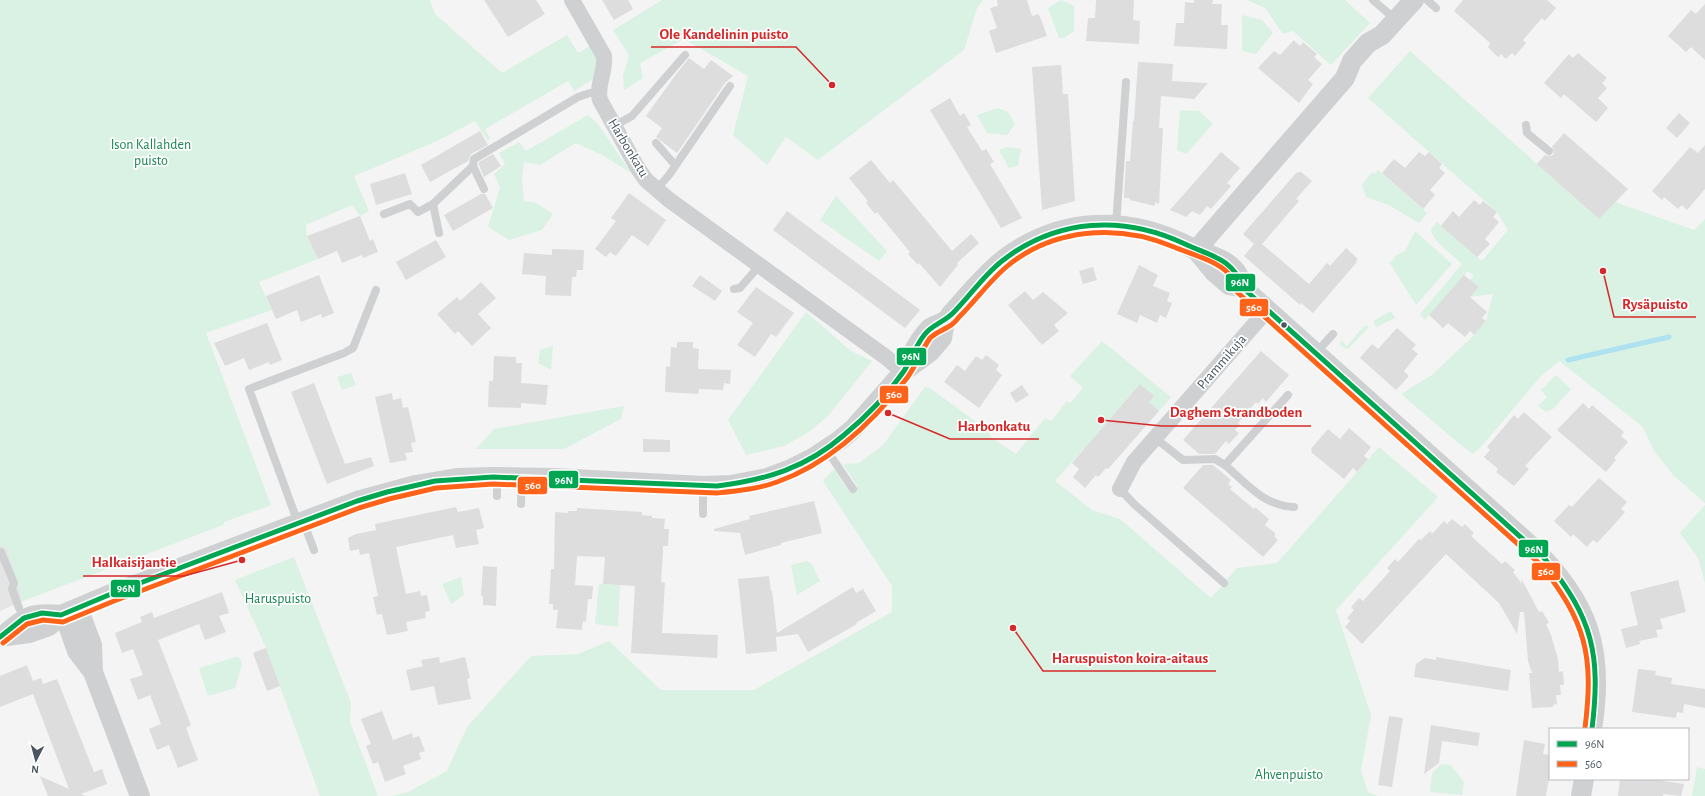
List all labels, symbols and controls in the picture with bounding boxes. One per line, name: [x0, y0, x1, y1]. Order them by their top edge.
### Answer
callout: Ole Kandelinin puisto: [651, 20, 796, 47]
text: Ole Kandelinin puisto: [659, 27, 789, 42]
street label: Harbonkatu: [605, 116, 651, 180]
park label: Ison Kallahden puisto: [111, 138, 191, 168]
line badge: 96N: [1225, 273, 1256, 292]
text: 96N: [1231, 277, 1249, 288]
callout: Rysäpuisto: [1614, 290, 1696, 317]
text: Rysäpuisto: [1622, 297, 1688, 312]
line badge: 560: [1239, 298, 1269, 317]
text: 560: [1246, 302, 1262, 313]
unlabelled marker: [1279, 320, 1289, 330]
street label: Prammikuja: [1195, 332, 1250, 392]
line badge: 96N: [896, 347, 927, 366]
text: 96N: [902, 351, 920, 362]
line badge: 560: [879, 385, 909, 404]
text: 560: [886, 389, 902, 400]
callout: Daghem Strandboden: [1162, 399, 1311, 426]
text: Daghem Strandboden: [1170, 405, 1302, 420]
callout: Harbonkatu: [950, 412, 1039, 439]
text: Harbonkatu: [958, 419, 1031, 434]
line badge: 96N: [548, 470, 579, 489]
text: 96N: [555, 475, 573, 486]
line badge: 560: [517, 476, 548, 495]
text: 560: [525, 480, 541, 491]
line badge: 96N: [1518, 539, 1549, 558]
text: 96N: [1525, 544, 1543, 555]
callout: Halkaisijantie: [83, 549, 184, 576]
text: Halkaisijantie: [92, 555, 176, 570]
line badge: 560: [1531, 562, 1561, 581]
text: 560: [1538, 566, 1554, 577]
line badge: 96N: [110, 579, 141, 598]
text: 96N: [117, 583, 135, 594]
park label: Haruspuisto: [245, 592, 311, 606]
callout: Haruspuiston koira-aitaus: [1043, 644, 1216, 671]
text: Haruspuiston koira-aitaus: [1052, 651, 1208, 666]
legend: [1549, 728, 1689, 780]
text: 96N: [1585, 738, 1604, 750]
north arrow: [16, 740, 56, 780]
text: 560: [1585, 758, 1602, 770]
text: N: [31, 764, 39, 775]
park label: Ahvenpuisto: [1255, 768, 1323, 782]

